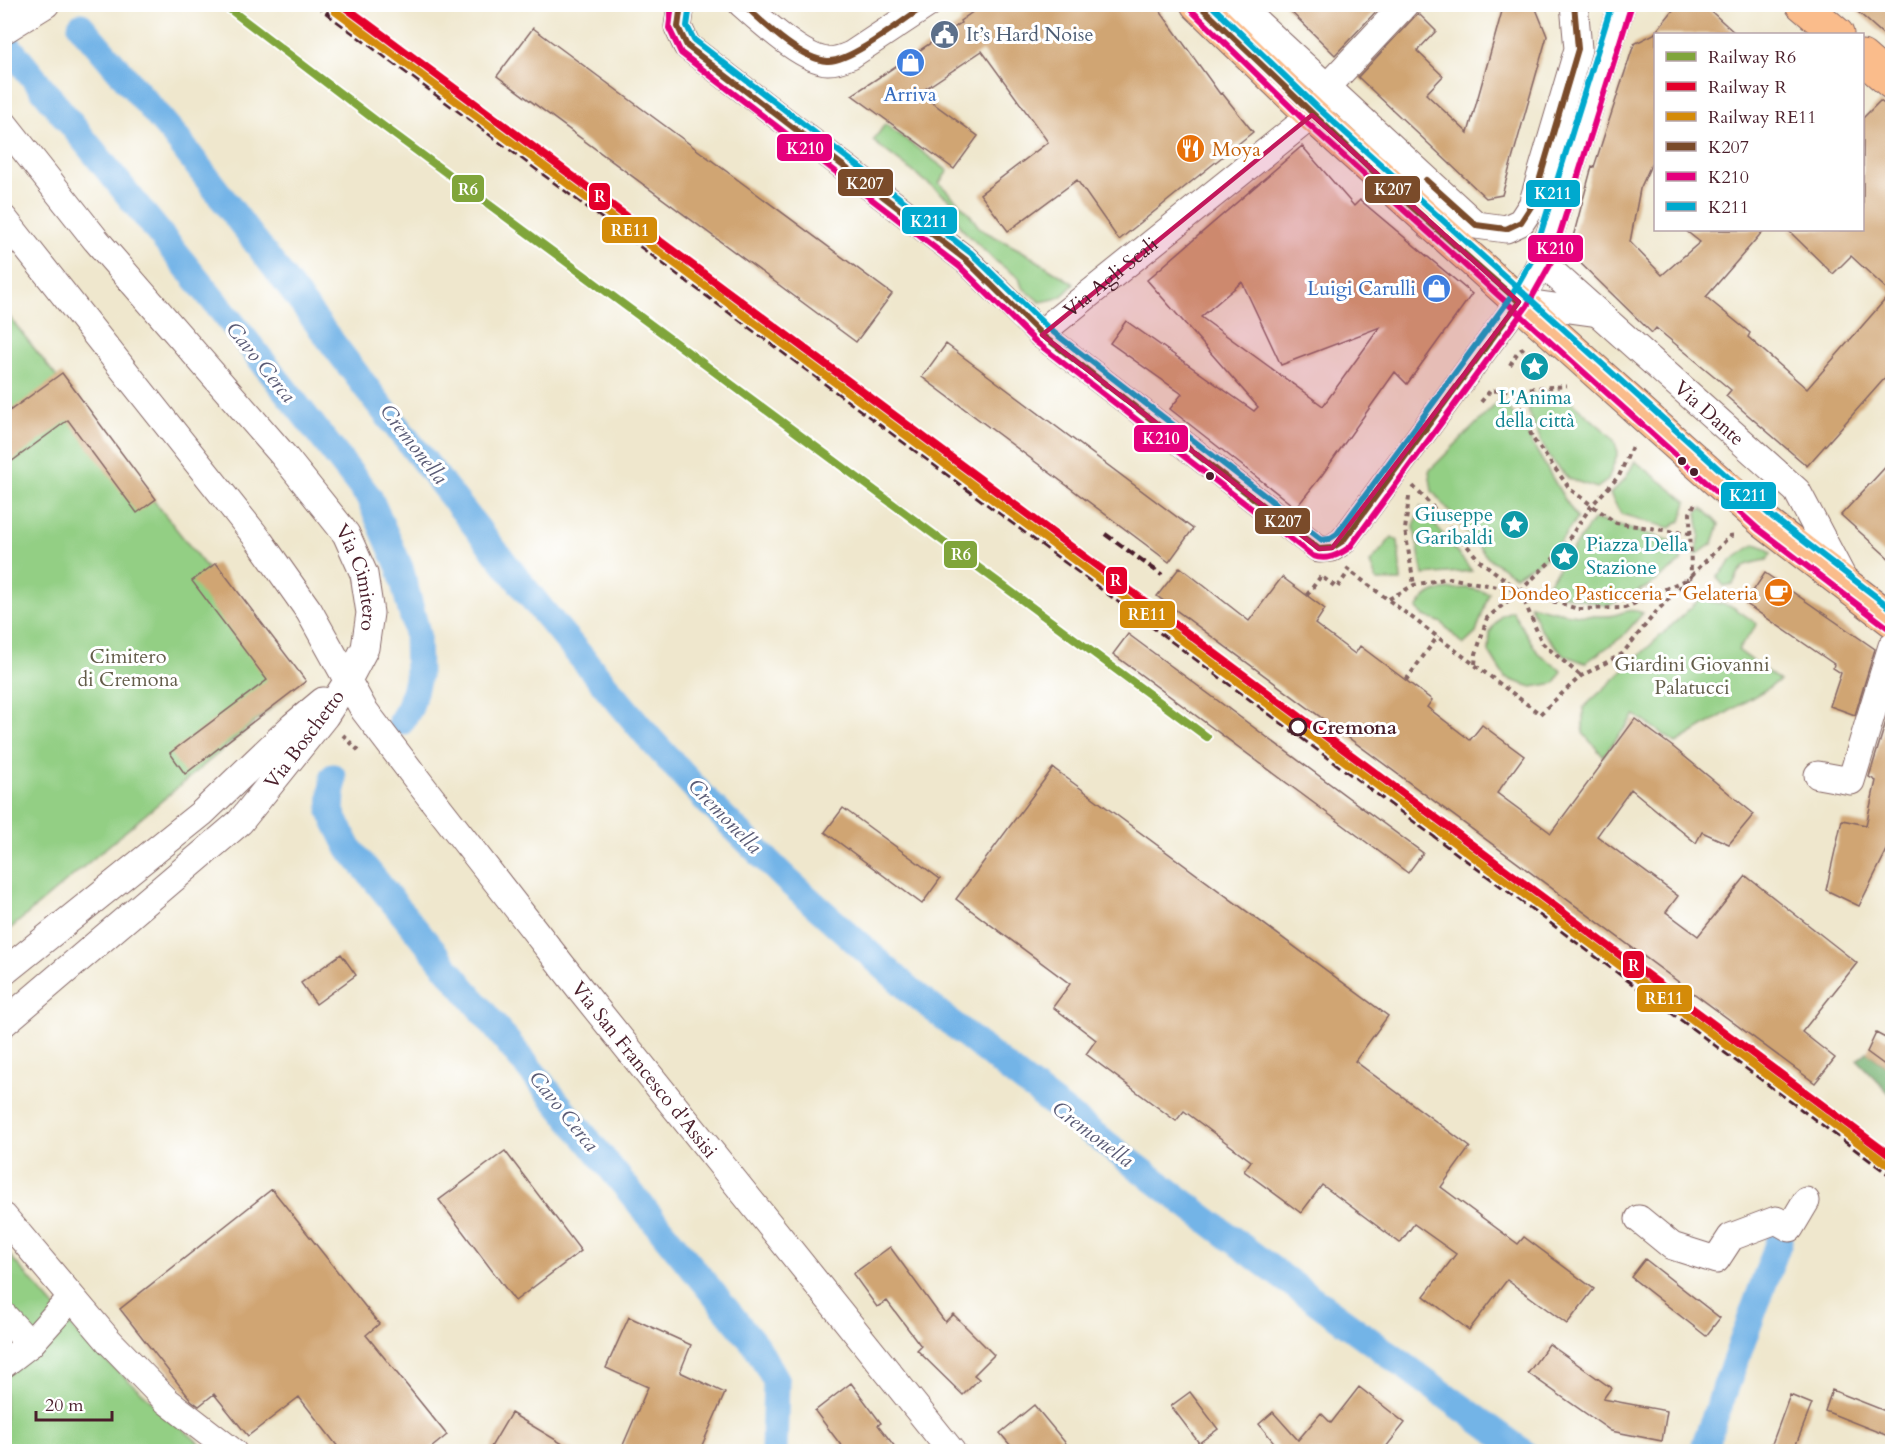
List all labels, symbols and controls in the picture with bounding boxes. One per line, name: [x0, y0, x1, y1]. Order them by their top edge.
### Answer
public building icon: It’s Hard Noise: [929, 18, 961, 50]
place label: It’s Hard Noise: [966, 21, 1094, 48]
legend: [1654, 33, 1864, 231]
text: Railway R6: [1708, 45, 1796, 70]
shop icon: Arriva: [894, 47, 926, 79]
text: Railway R: [1708, 75, 1787, 100]
place label: Arriva: [883, 81, 937, 108]
text: Railway RE11: [1708, 105, 1816, 130]
line badge: K210: [776, 133, 833, 162]
restaurant icon: Moya: [1175, 133, 1207, 165]
text: K207: [1708, 135, 1749, 160]
place label: Moya: [1212, 136, 1261, 163]
text: K210: [786, 138, 824, 160]
text: K210: [1708, 165, 1749, 190]
line badge: K207: [837, 168, 894, 197]
text: K207: [846, 173, 884, 195]
line badge: R6: [451, 174, 485, 203]
line badge: K207: [1364, 175, 1421, 204]
text: R6: [458, 179, 478, 201]
text: K207: [1374, 179, 1412, 201]
line badge: K211: [1525, 179, 1581, 208]
line badge: R: [588, 182, 611, 211]
text: K211: [1534, 183, 1572, 205]
text: R: [594, 186, 606, 208]
text: K211: [1708, 195, 1749, 220]
line badge: K211: [901, 206, 958, 235]
text: K211: [910, 211, 948, 233]
line badge: RE11: [601, 216, 658, 244]
text: RE11: [611, 220, 649, 242]
street label: Via Agli Scali: [1058, 231, 1164, 324]
line badge: K210: [1527, 234, 1584, 263]
text: K210: [1536, 238, 1574, 260]
shop icon: Luigi Carulli: [1421, 272, 1453, 304]
place label: Luigi Carulli: [1307, 275, 1416, 302]
water label: Cavo Cerca: [219, 316, 302, 409]
place icon: L'Anima della città: [1519, 351, 1551, 383]
street label: Via Dante: [1668, 374, 1750, 452]
place label: L'Anima della città: [1495, 384, 1575, 434]
water label: Cremonella: [373, 398, 454, 491]
line badge: K210: [1133, 424, 1189, 453]
text: K210: [1142, 428, 1180, 450]
unlabelled marker: [1676, 455, 1688, 467]
unlabelled marker: [1688, 466, 1700, 478]
unlabelled marker: [1204, 470, 1216, 482]
line badge: K211: [1720, 481, 1777, 510]
text: K211: [1729, 485, 1767, 507]
place label: Giuseppe Garibaldi: [1414, 501, 1493, 551]
line badge: K207: [1254, 507, 1311, 535]
place icon: Giuseppe Garibaldi: [1498, 509, 1530, 541]
text: K207: [1264, 511, 1302, 533]
street label: Via Cimitero: [329, 518, 383, 633]
place label: Piazza Della Stazione: [1586, 531, 1688, 581]
line badge: R6: [943, 540, 978, 569]
place icon: Piazza Della Stazione: [1549, 540, 1581, 572]
text: R6: [951, 544, 971, 566]
line badge: R: [1105, 566, 1128, 595]
text: R: [1110, 570, 1122, 592]
cafe icon: Dondeo Pasticceria - Gelateria: [1763, 577, 1795, 609]
place label: Dondeo Pasticceria - Gelateria: [1500, 580, 1758, 607]
line badge: RE11: [1119, 600, 1176, 629]
text: RE11: [1128, 604, 1166, 626]
park label: Cimitero di Cremona: [77, 643, 179, 693]
park label: Giardini Giovanni Palatucci: [1614, 651, 1770, 701]
street label: Via Boschetto: [258, 684, 351, 795]
place label: Cremona: [1312, 714, 1397, 741]
marker: Cremona: [1289, 718, 1307, 736]
water label: Cremonella: [681, 772, 768, 861]
line badge: R: [1622, 950, 1645, 979]
text: R: [1628, 955, 1640, 977]
street label: Via San Francesco d'Assisi: [565, 976, 724, 1164]
line badge: RE11: [1636, 984, 1693, 1013]
text: RE11: [1645, 988, 1683, 1010]
water label: Cavo Cerca: [522, 1065, 605, 1158]
water label: Cremonella: [1046, 1094, 1139, 1175]
scale bar: [36, 1384, 112, 1422]
text: 20 m: [45, 1393, 84, 1418]

